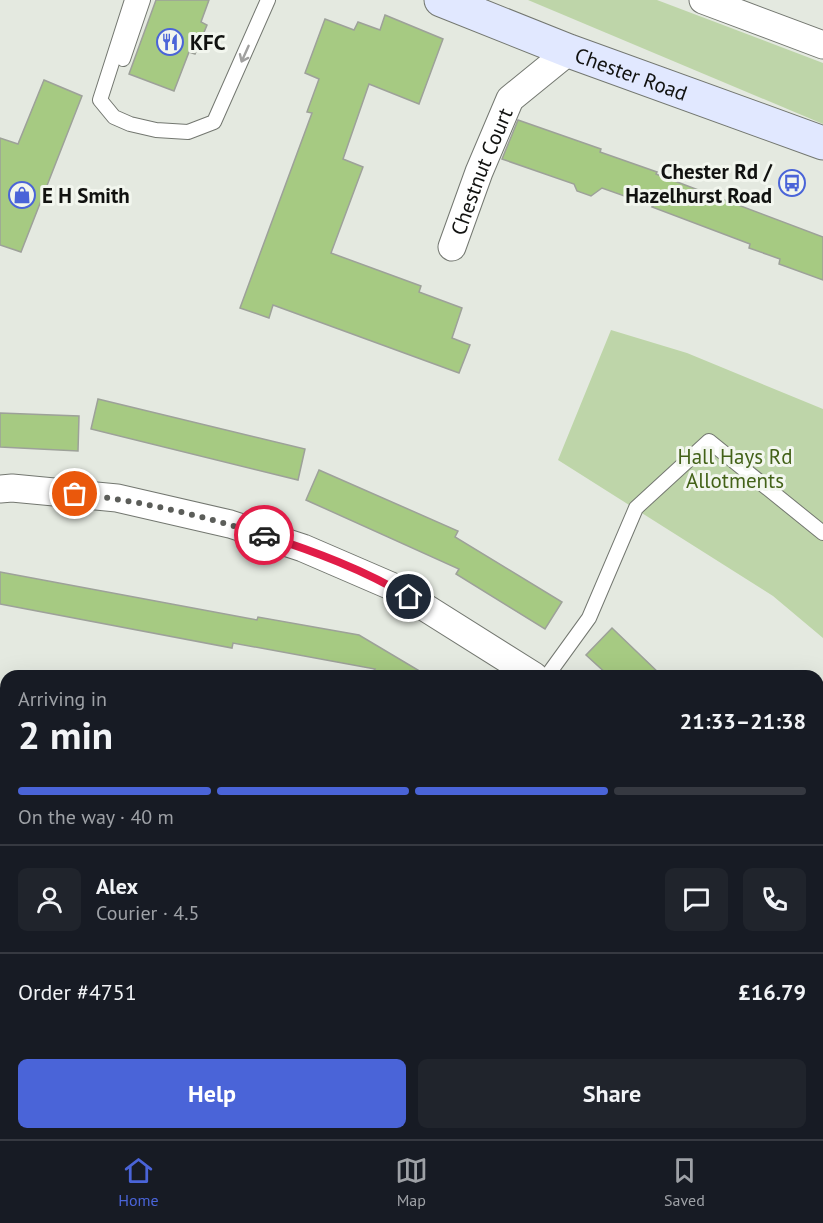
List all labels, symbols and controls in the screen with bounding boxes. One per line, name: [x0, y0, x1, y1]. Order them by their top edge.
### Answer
restaurant icon: KFC: [155, 27, 185, 57]
place label: KFC: [190, 29, 226, 56]
street label: Chester Road: [571, 41, 691, 106]
one-way arrow: [238, 44, 250, 62]
street label: Chestnut Court: [444, 104, 518, 239]
place label: Chester Rd / Hazelhurst Road: [625, 158, 773, 209]
bus stop icon: Chester Rd / Hazelhurst Road: [777, 168, 807, 198]
shop icon: E H Smith: [7, 180, 37, 210]
place label: E H Smith: [42, 182, 130, 209]
park label: Hall Hays Rd Allotments: [678, 443, 792, 494]
pin: [49, 468, 100, 519]
icon: bag: [58, 477, 91, 510]
courier: [234, 505, 294, 565]
icon: car: [248, 519, 281, 552]
pin: [383, 571, 434, 622]
icon: home: [392, 580, 425, 613]
text: Arriving in: [18, 686, 107, 712]
text: 21:33–21:38: [680, 707, 806, 735]
text: 2 min: [18, 709, 113, 760]
text: On the way · 40 m: [18, 804, 174, 830]
button: person: [18, 868, 81, 931]
button: chat: [665, 868, 728, 931]
button: phone: [743, 868, 806, 931]
text: Alex: [96, 872, 138, 900]
text: Courier · 4.5: [96, 900, 199, 926]
text: Order #4751: [18, 978, 137, 1006]
text: £16.79: [738, 978, 806, 1006]
button: Help: [18, 1059, 406, 1128]
button: Share: [418, 1059, 806, 1128]
tab: Home: [118, 1154, 159, 1210]
tab: Map: [395, 1154, 428, 1210]
tab: Saved: [664, 1154, 705, 1210]

